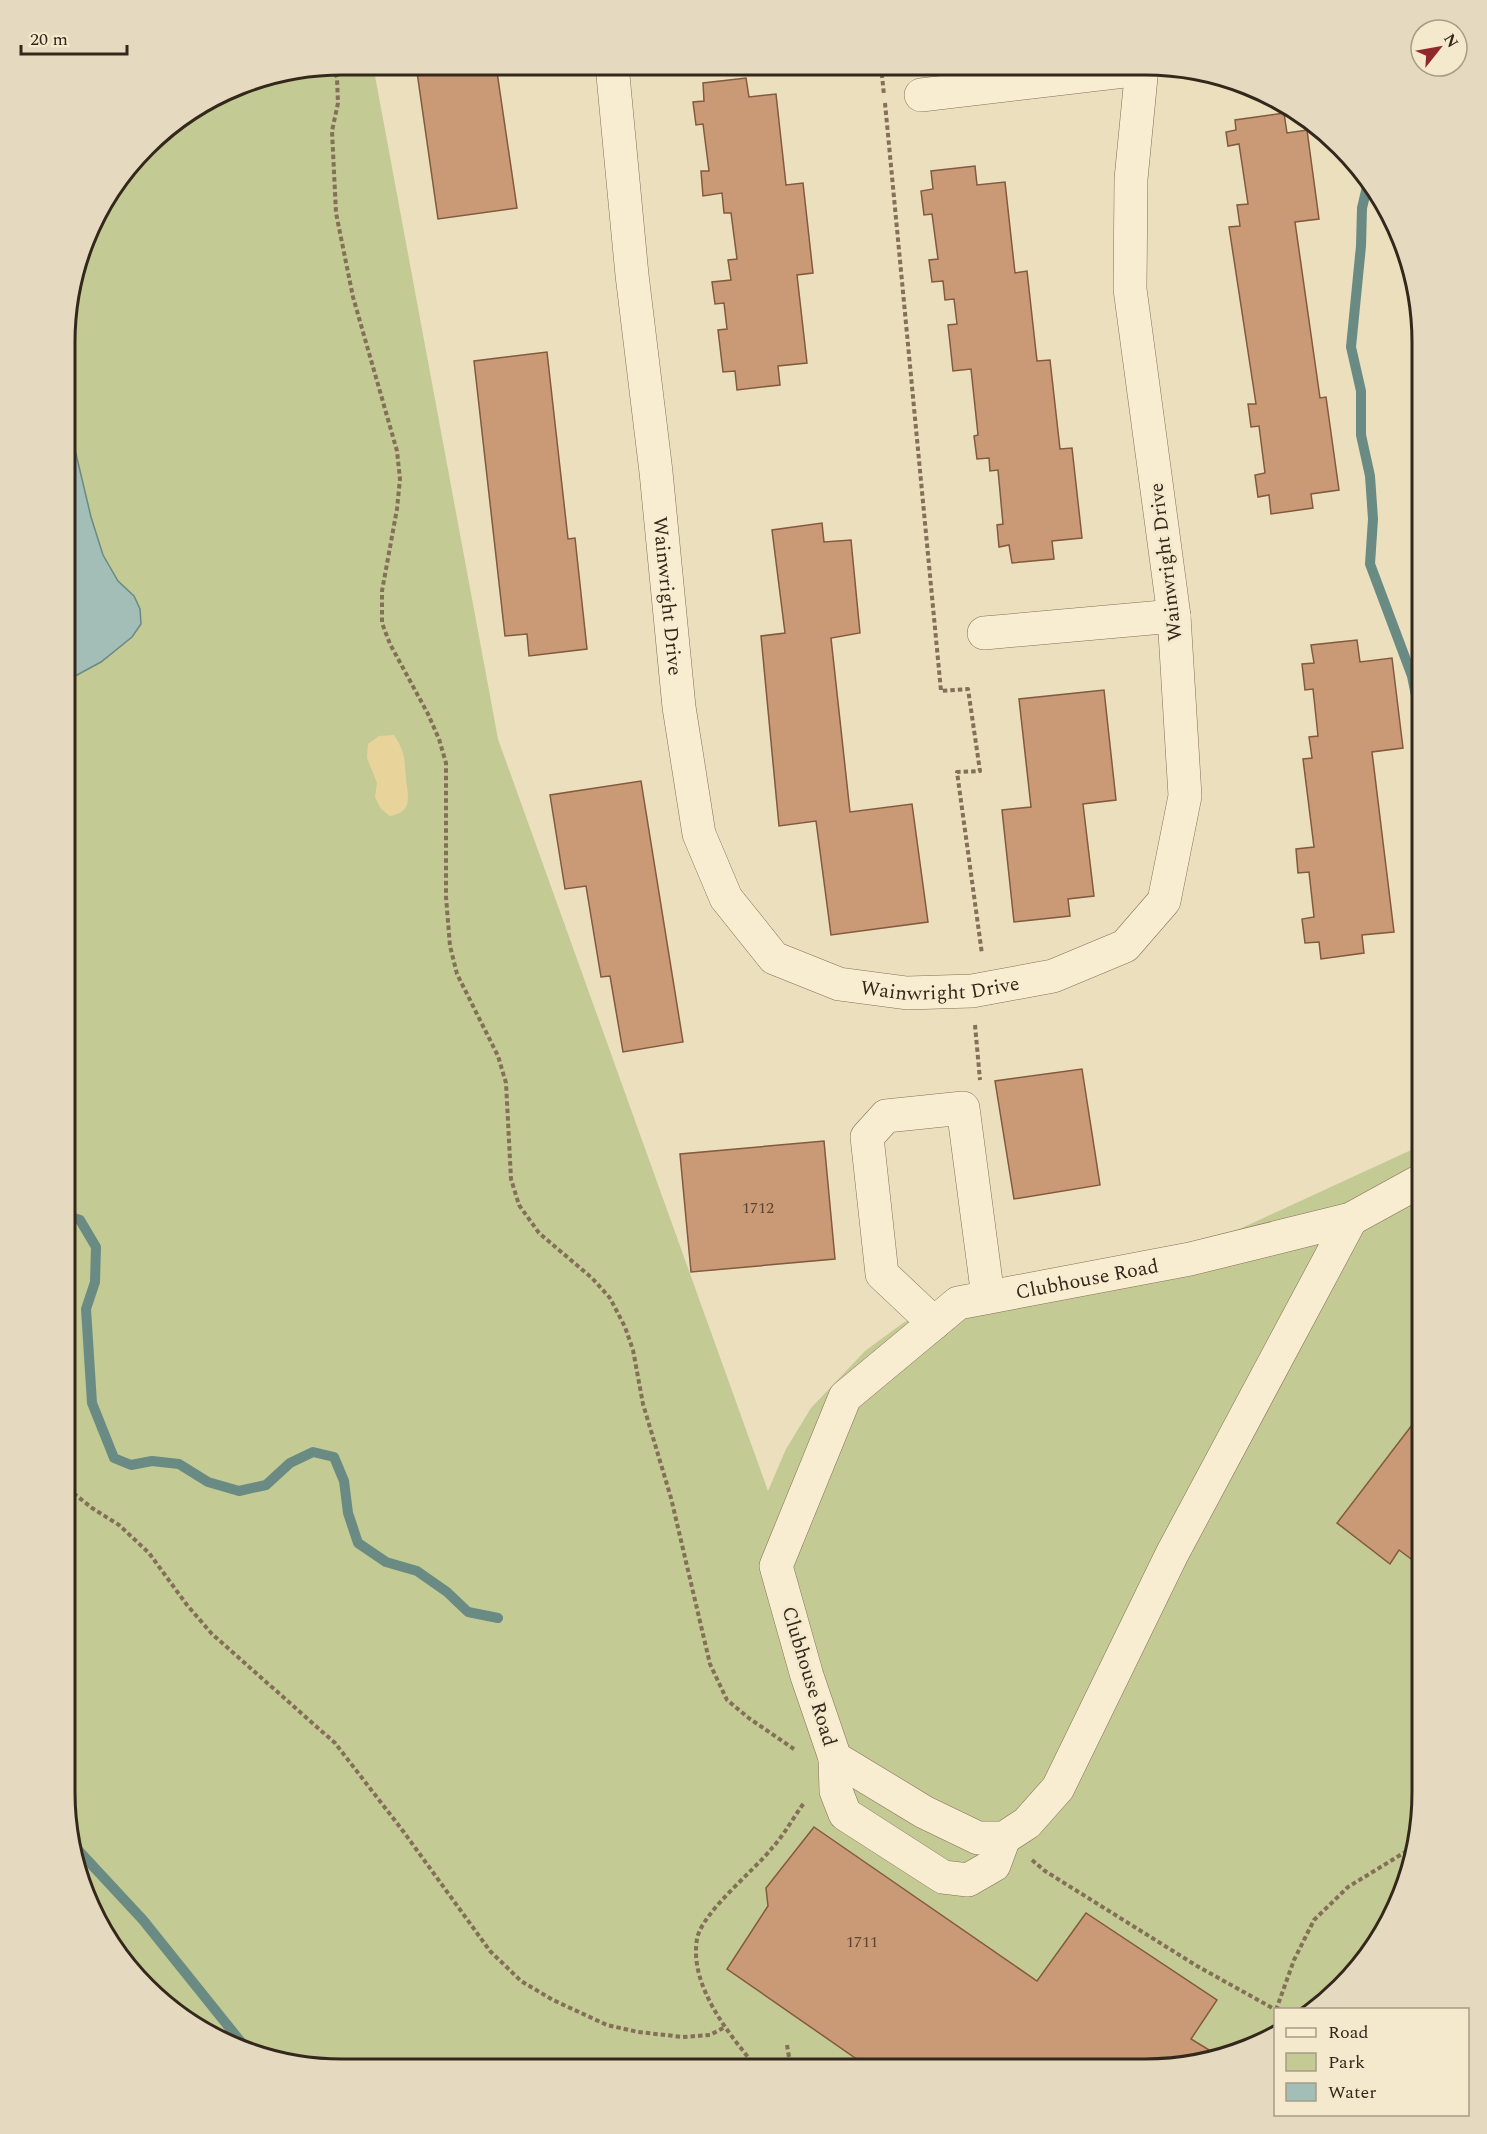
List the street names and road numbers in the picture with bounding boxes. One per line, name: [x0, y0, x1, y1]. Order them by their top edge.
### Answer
street label: Wainwright Drive: [1141, 481, 1191, 643]
street label: Wainwright Drive: [644, 515, 690, 677]
street label: Wainwright Drive: [859, 969, 1022, 1009]
street label: Clubhouse Road: [1013, 1251, 1161, 1308]
street label: Clubhouse Road: [774, 1603, 845, 1750]

